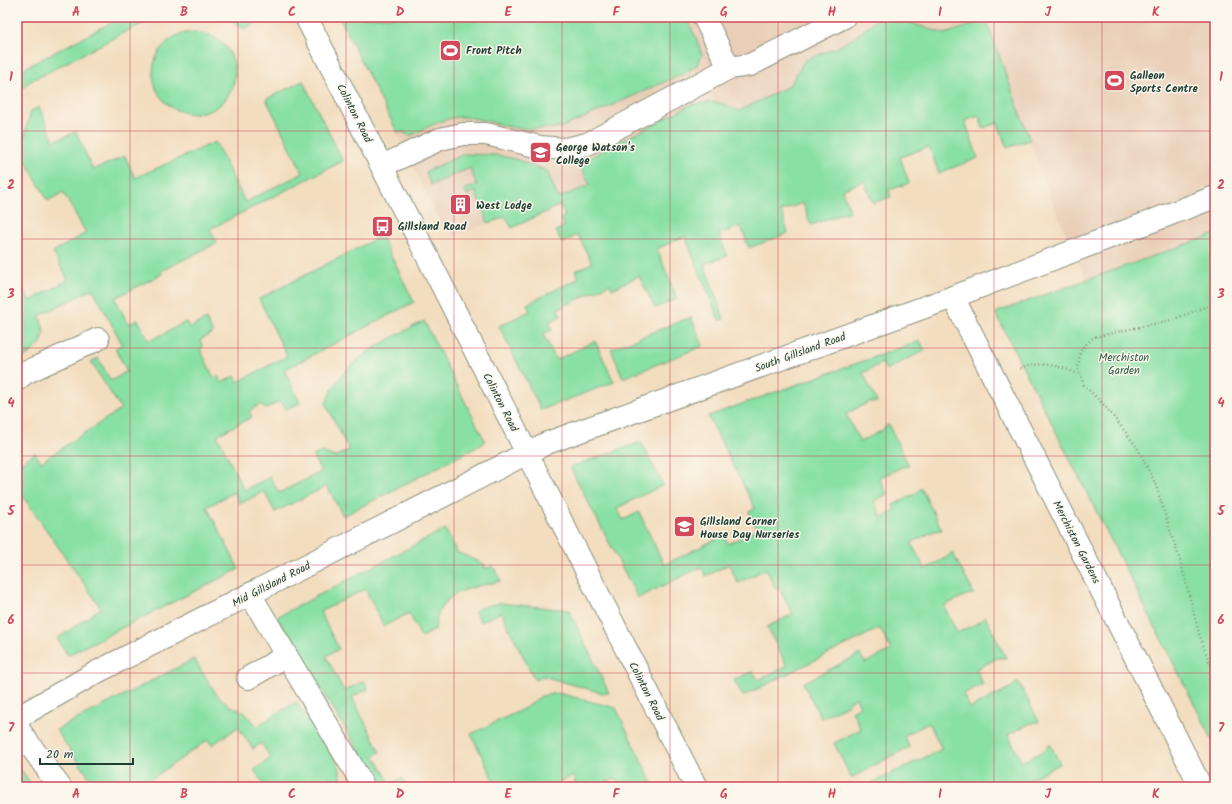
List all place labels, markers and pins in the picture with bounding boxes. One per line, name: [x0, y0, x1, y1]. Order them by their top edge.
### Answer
sports icon: Front Pitch: [437, 37, 463, 63]
place label: Front Pitch: [466, 42, 522, 60]
place label: Galleon Sports Centre: [1130, 67, 1199, 98]
sports icon: Galleon Sports Centre: [1101, 68, 1127, 94]
place label: George Watson's College: [556, 139, 636, 170]
school or university icon: George Watson's College: [528, 140, 554, 166]
building icon: West Lodge: [447, 192, 473, 218]
place label: West Lodge: [476, 197, 533, 215]
bus stop icon: Gillsland Road: [370, 213, 396, 239]
place label: Gillsland Road: [398, 218, 467, 236]
place label: Gillsland Corner House Day Nurseries: [700, 513, 800, 544]
school or university icon: Gillsland Corner House Day Nurseries: [672, 514, 698, 540]

